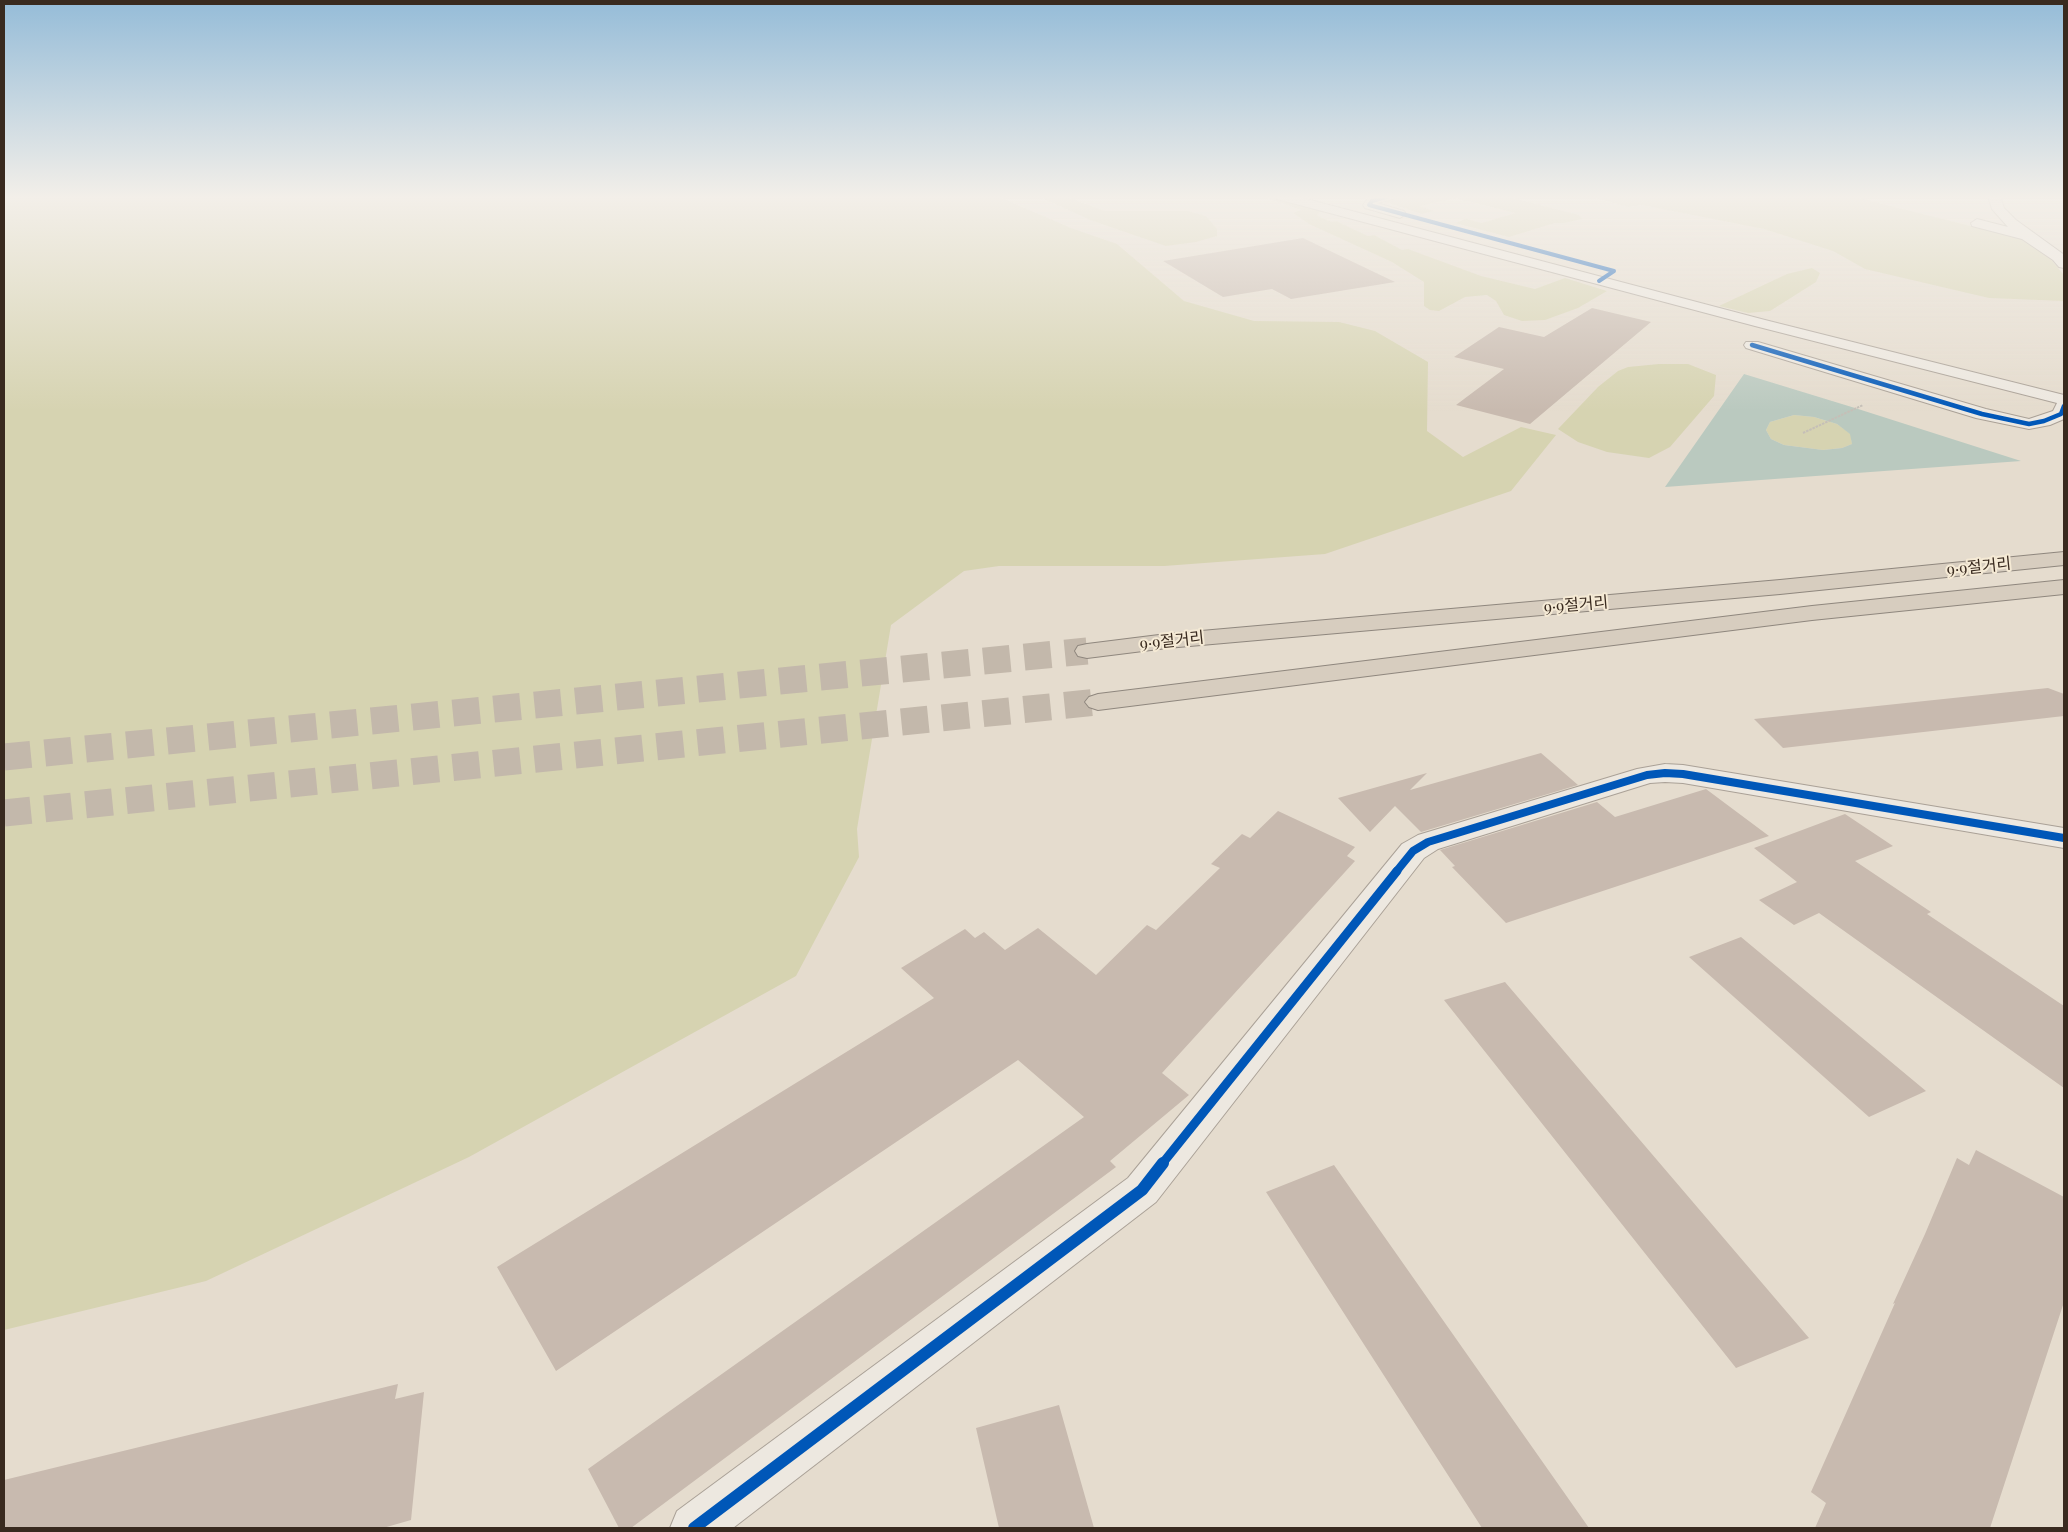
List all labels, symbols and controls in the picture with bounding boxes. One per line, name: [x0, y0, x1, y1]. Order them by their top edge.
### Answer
street label: 9·9절거리: [1946, 554, 2012, 580]
street label: 9·9절거리: [1543, 593, 1609, 617]
street label: 9·9절거리: [1139, 628, 1205, 654]

